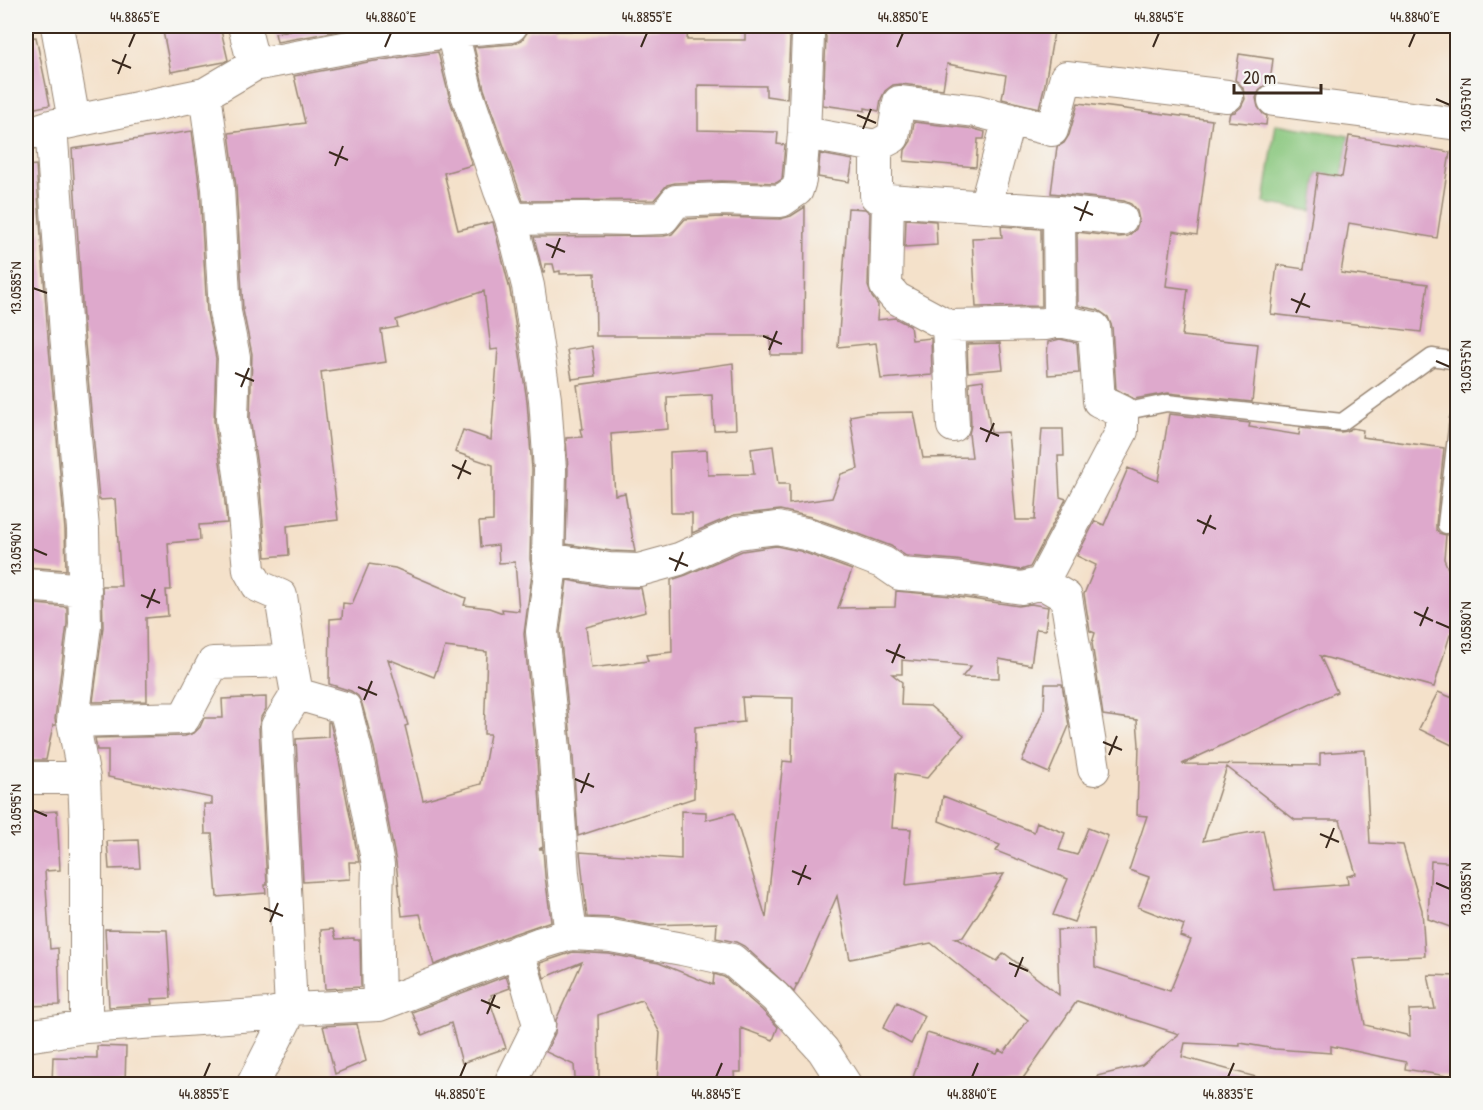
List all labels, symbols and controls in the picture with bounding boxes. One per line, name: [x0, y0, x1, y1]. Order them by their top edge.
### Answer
text: 44.8865°E: [110, 6, 160, 27]
text: 44.8860°E: [366, 6, 417, 27]
text: 44.8855°E: [622, 6, 672, 27]
text: 44.8850°E: [878, 6, 929, 27]
text: 44.8845°E: [1134, 6, 1184, 27]
text: 44.8840°E: [1390, 6, 1440, 27]
scale bar: [1234, 57, 1321, 95]
text: 20 m: [1243, 65, 1276, 90]
text: 13.0570°N: [1455, 78, 1476, 132]
text: 13.0585°N: [5, 262, 26, 314]
text: 13.0575°N: [1455, 340, 1476, 394]
text: 13.0590°N: [5, 523, 26, 575]
text: 13.0580°N: [1455, 601, 1476, 655]
text: 13.0595°N: [5, 784, 26, 836]
text: 13.0585°N: [1455, 863, 1476, 915]
text: 44.8855°E: [179, 1083, 229, 1104]
text: 44.8850°E: [435, 1083, 486, 1104]
text: 44.8845°E: [691, 1083, 741, 1104]
text: 44.8840°E: [947, 1083, 997, 1104]
text: 44.8835°E: [1203, 1083, 1254, 1104]

